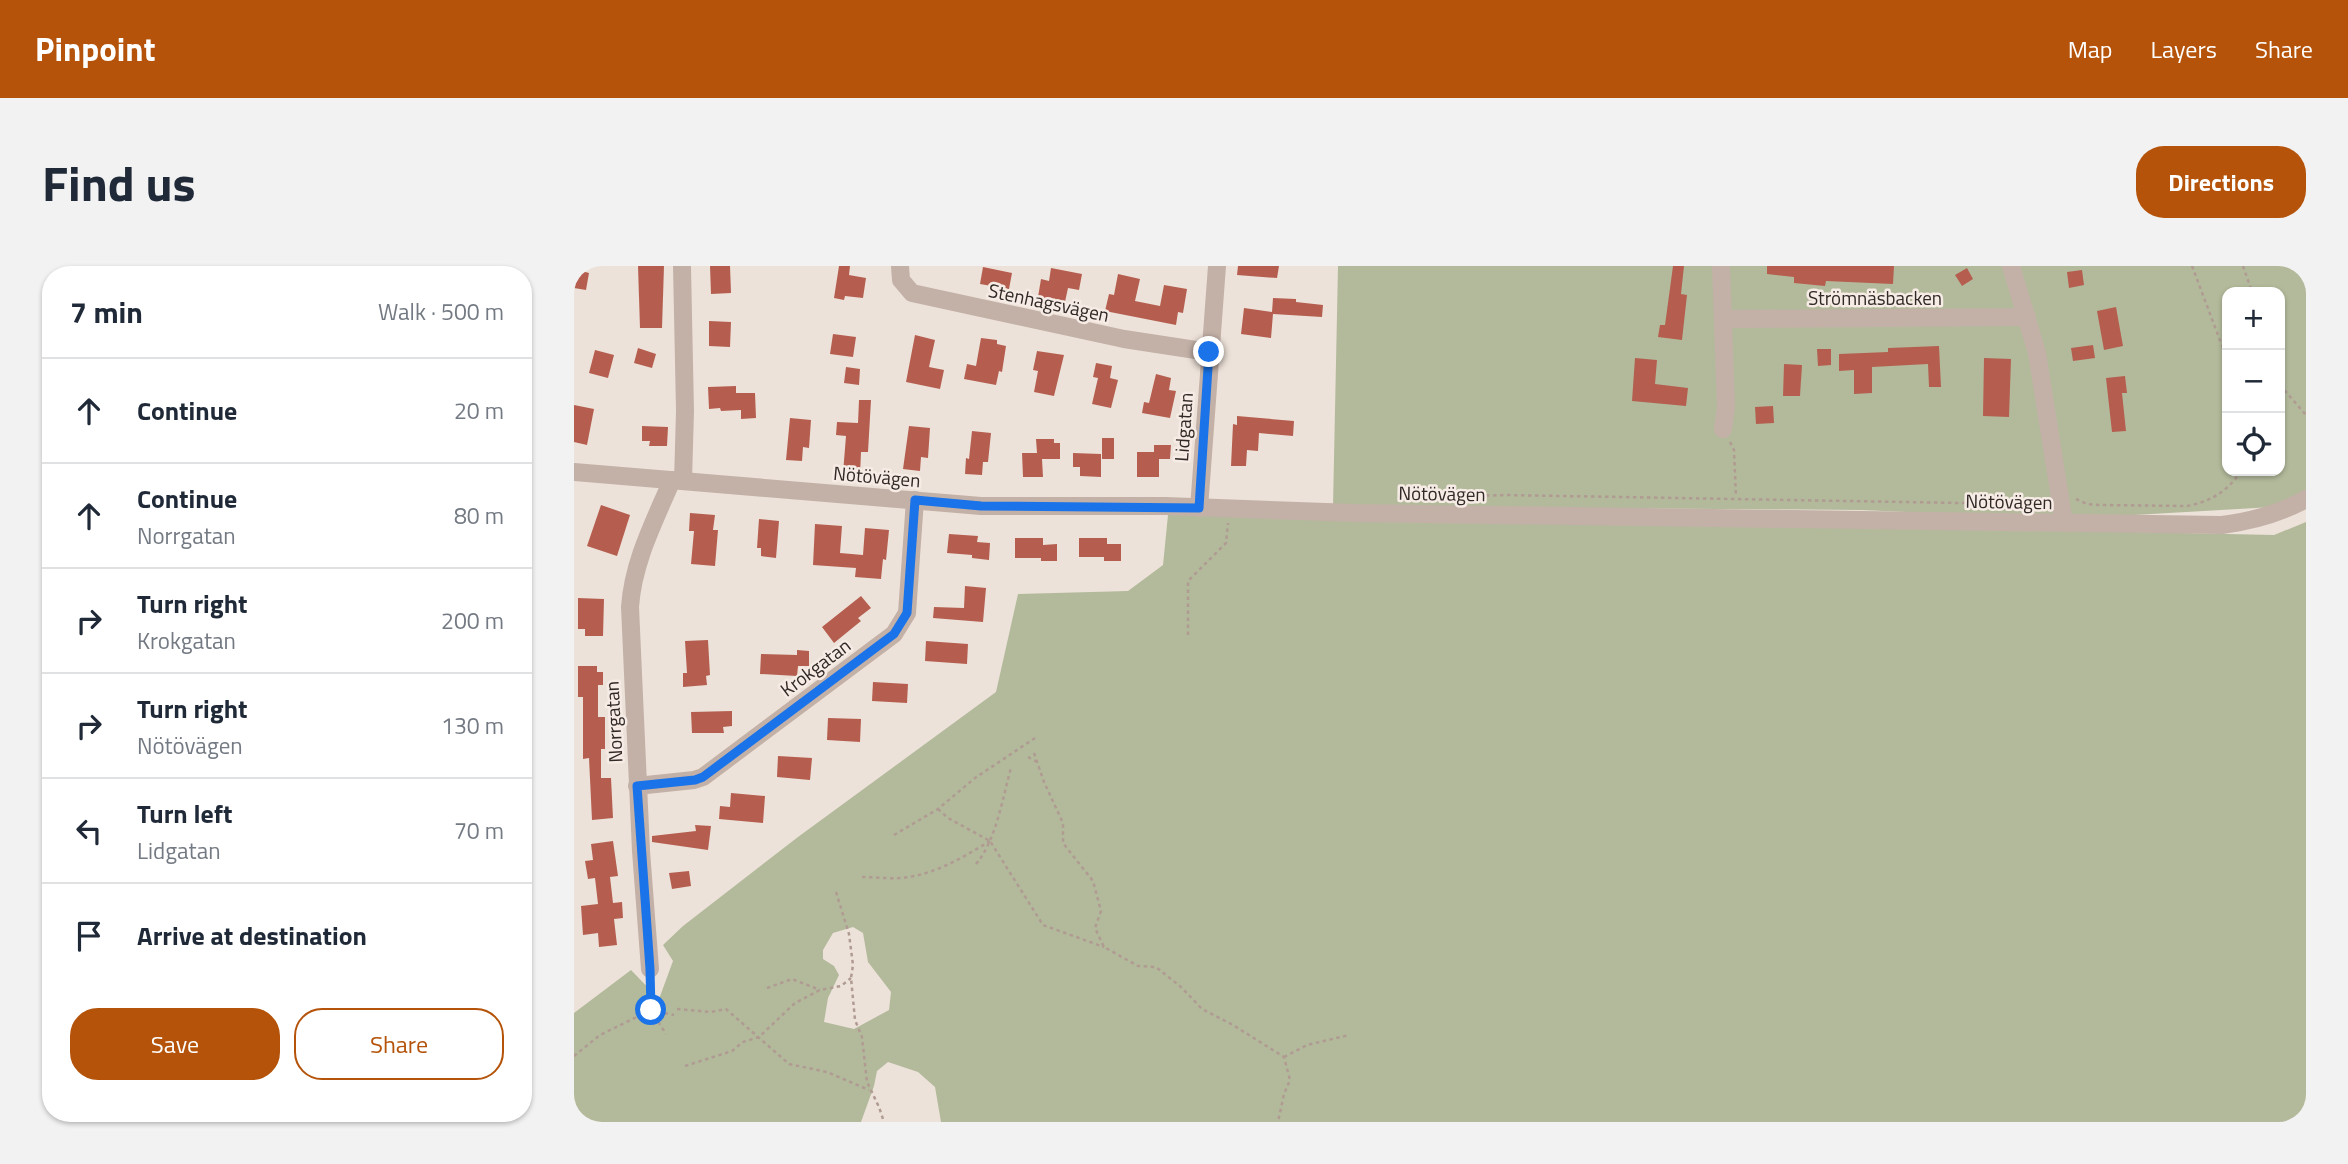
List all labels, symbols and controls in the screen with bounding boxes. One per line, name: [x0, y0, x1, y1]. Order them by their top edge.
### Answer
text: Pinpoint: [35, 24, 155, 74]
text: Map: [2068, 31, 2113, 67]
text: Layers: [2151, 31, 2217, 67]
text: Share: [2255, 31, 2313, 67]
text: Find us: [42, 145, 196, 220]
button: Directions: [2136, 146, 2306, 218]
street label: Stenhagsvägen: [986, 275, 1112, 329]
street label: Strömnäsbacken: [1808, 283, 1942, 312]
map controls: [2222, 287, 2285, 476]
button: +: [2222, 287, 2285, 350]
text: 7 min: [70, 289, 143, 335]
text: Walk · 500 m: [378, 294, 504, 329]
route end: [1193, 336, 1224, 367]
button: −: [2222, 350, 2285, 413]
text: Continue: [137, 391, 237, 430]
icon: ahead: [70, 392, 108, 430]
street label: Lidgatan: [1166, 392, 1200, 462]
text: 20 m: [454, 393, 504, 428]
button: locate: [2222, 413, 2285, 476]
street label: Nötövägen: [832, 458, 922, 494]
street label: Nötövägen: [1398, 478, 1486, 508]
text: Continue: [137, 479, 237, 518]
street label: Nötövägen: [1965, 486, 2053, 516]
icon: ahead: [70, 497, 108, 535]
text: 80 m: [454, 498, 504, 533]
text: Norrgatan: [137, 518, 236, 553]
text: Turn right: [137, 584, 248, 623]
icon: right: [70, 602, 108, 640]
text: 200 m: [441, 603, 504, 638]
text: Krokgatan: [137, 623, 236, 658]
street label: Krokgatan: [774, 631, 856, 703]
street label: Norrgatan: [596, 681, 630, 763]
text: Turn right: [137, 689, 248, 728]
icon: right: [70, 707, 108, 745]
text: 130 m: [441, 708, 504, 743]
text: Nötövägen: [137, 728, 243, 763]
text: Turn left: [137, 794, 232, 833]
icon: left: [70, 812, 108, 850]
text: 70 m: [454, 813, 504, 848]
text: Lidgatan: [137, 833, 221, 868]
text: Arrive at destination: [137, 916, 367, 955]
icon: arrive: [70, 917, 108, 955]
route start: [635, 994, 666, 1025]
button: Save: [70, 1008, 280, 1080]
button: Share: [294, 1008, 504, 1080]

